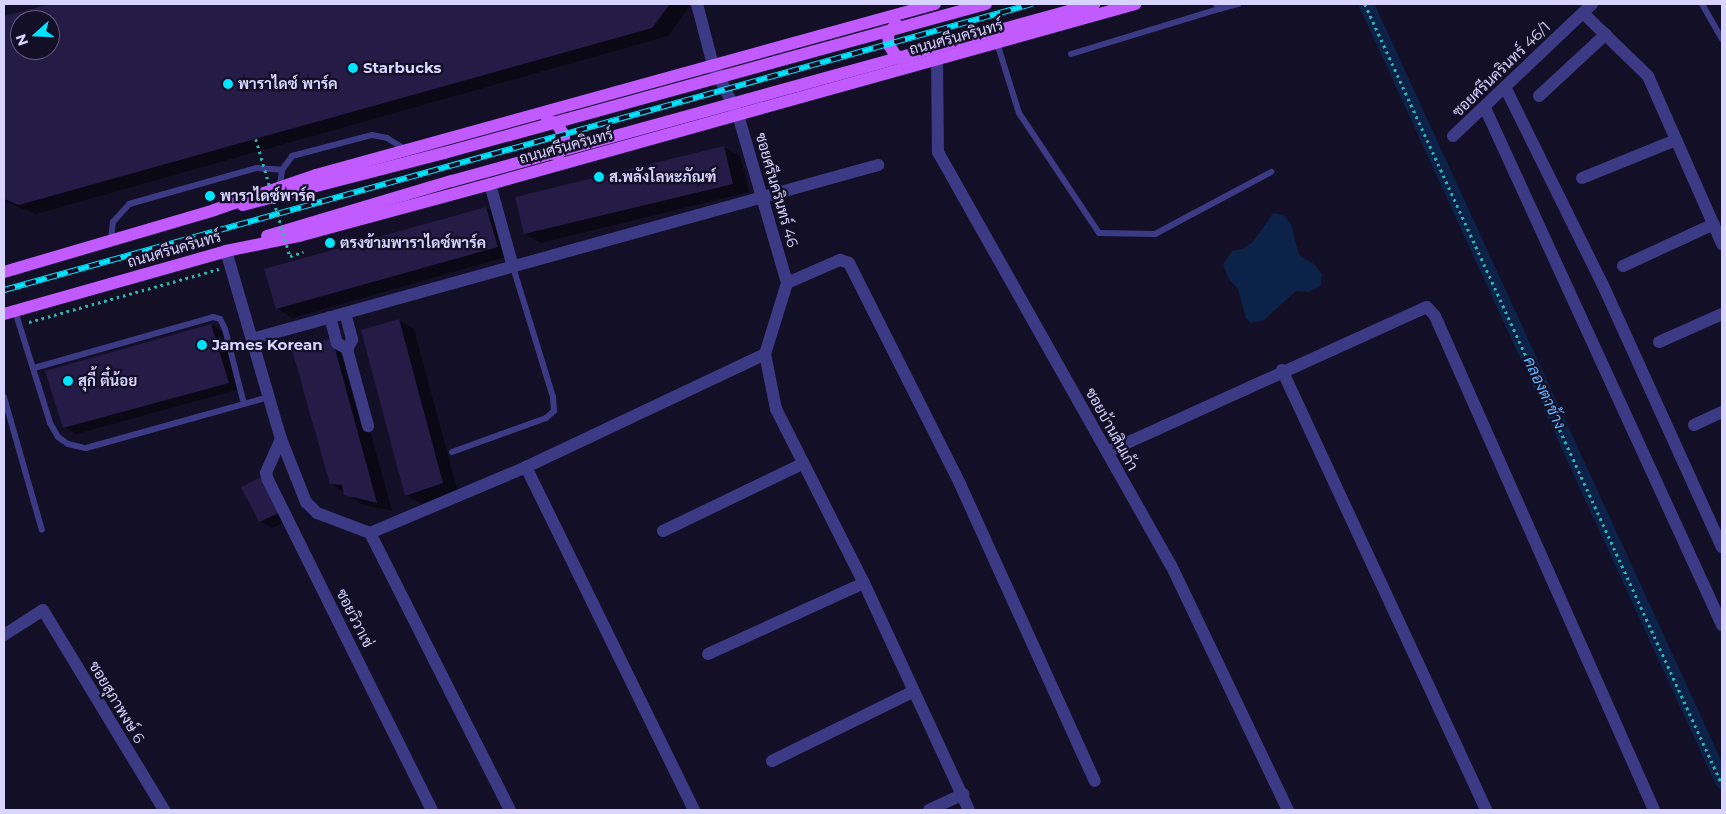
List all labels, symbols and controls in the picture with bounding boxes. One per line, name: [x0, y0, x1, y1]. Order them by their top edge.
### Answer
north arrow: [10, 10, 60, 60]
street label: ถนนศรีนครินทร์: [907, 16, 1005, 58]
street label: ซอยศรีนครินทร์ 46/1: [1448, 18, 1554, 120]
text: N: [11, 31, 32, 48]
place label: Starbucks: [363, 59, 441, 77]
marker: Starbucks: [347, 62, 359, 74]
place label: พาราไดซ์ พาร์ค: [238, 75, 338, 93]
marker: พาราไดซ์ พาร์ค: [222, 78, 234, 90]
street label: ถนนศรีนครินทร์: [517, 125, 615, 167]
street label: ซอยศรีนครินทร์ 46: [752, 131, 802, 249]
place label: ส.พลังโลหะภัณฑ์: [609, 168, 716, 186]
marker: ส.พลังโลหะภัณฑ์: [593, 171, 605, 183]
place label: พาราไดซ์พาร์ค: [220, 187, 315, 205]
marker: พาราไดซ์พาร์ค: [204, 190, 216, 202]
street label: ถนนศรีนครินทร์: [125, 227, 223, 271]
place label: ตรงข้ามพาราไดซ์พาร์ค: [340, 234, 486, 252]
marker: ตรงข้ามพาราไดซ์พาร์ค: [324, 237, 336, 249]
place label: James Korean: [212, 336, 323, 354]
marker: James Korean: [196, 339, 208, 351]
water label: คลองตาช้าง: [1519, 354, 1569, 432]
place label: สุกี้ ตี๋น้อย: [78, 372, 137, 390]
marker: สุกี้ ตี๋น้อย: [62, 375, 74, 387]
street label: ซอยบ้านสินเก้า: [1082, 384, 1142, 474]
street label: ซอยวิวาเช่: [333, 586, 377, 650]
street label: ซอยสุภาพงษ์ 6: [85, 658, 149, 746]

